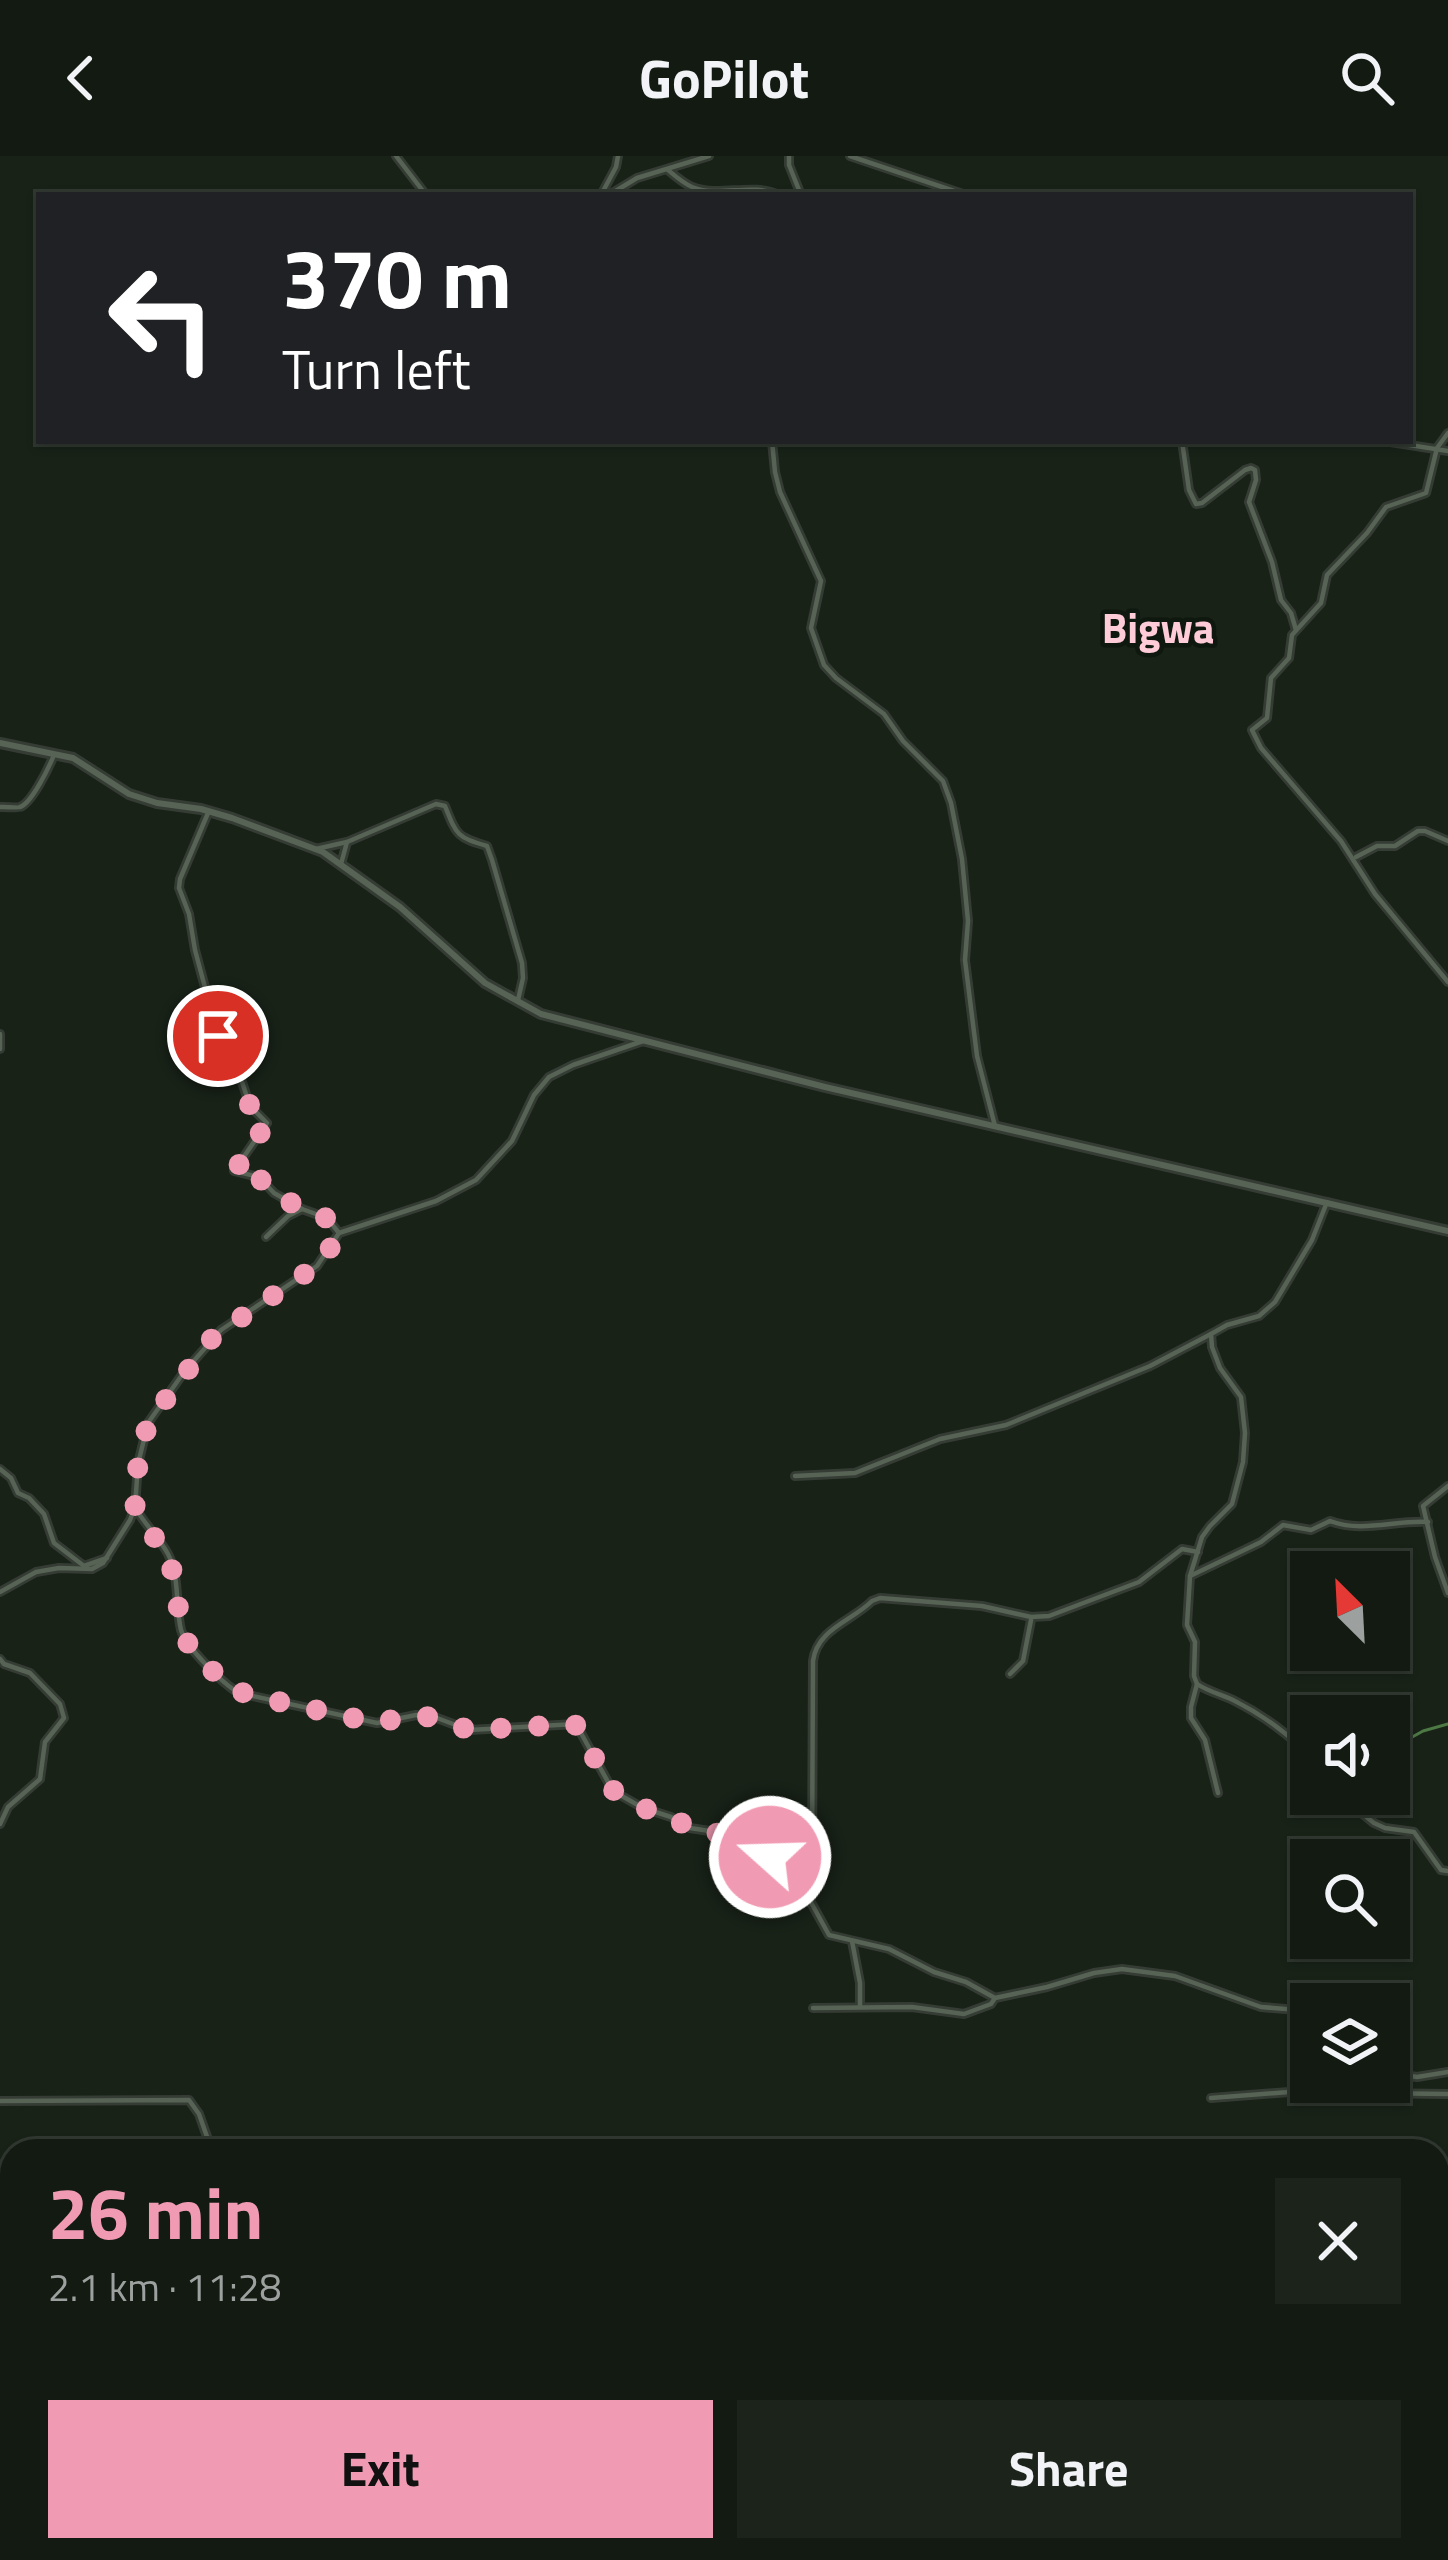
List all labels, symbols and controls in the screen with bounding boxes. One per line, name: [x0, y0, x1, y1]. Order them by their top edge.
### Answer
text: GoPilot: [639, 37, 809, 119]
icon: back: [48, 45, 114, 111]
icon: search: [1334, 45, 1400, 111]
text: 370 m: [282, 213, 512, 341]
icon: left: [84, 240, 240, 396]
text: Turn left: [282, 328, 471, 410]
district label: Bigwa: [1102, 595, 1214, 659]
pin: [167, 985, 269, 1087]
icon: arrive: [185, 1003, 251, 1069]
north arrow: [1290, 1551, 1410, 1671]
map controls: [1290, 1551, 1410, 2103]
button: sound: [1290, 1695, 1410, 1815]
position arrow: [707, 1794, 833, 1920]
button: search: [1290, 1839, 1410, 1959]
button: layers: [1290, 1983, 1410, 2103]
text: 26 min: [48, 2157, 263, 2267]
button: close: [1275, 2178, 1401, 2304]
text: 2.1 km · 11:28: [48, 2257, 281, 2316]
button: Exit: [48, 2400, 713, 2538]
button: Share: [737, 2400, 1401, 2538]

